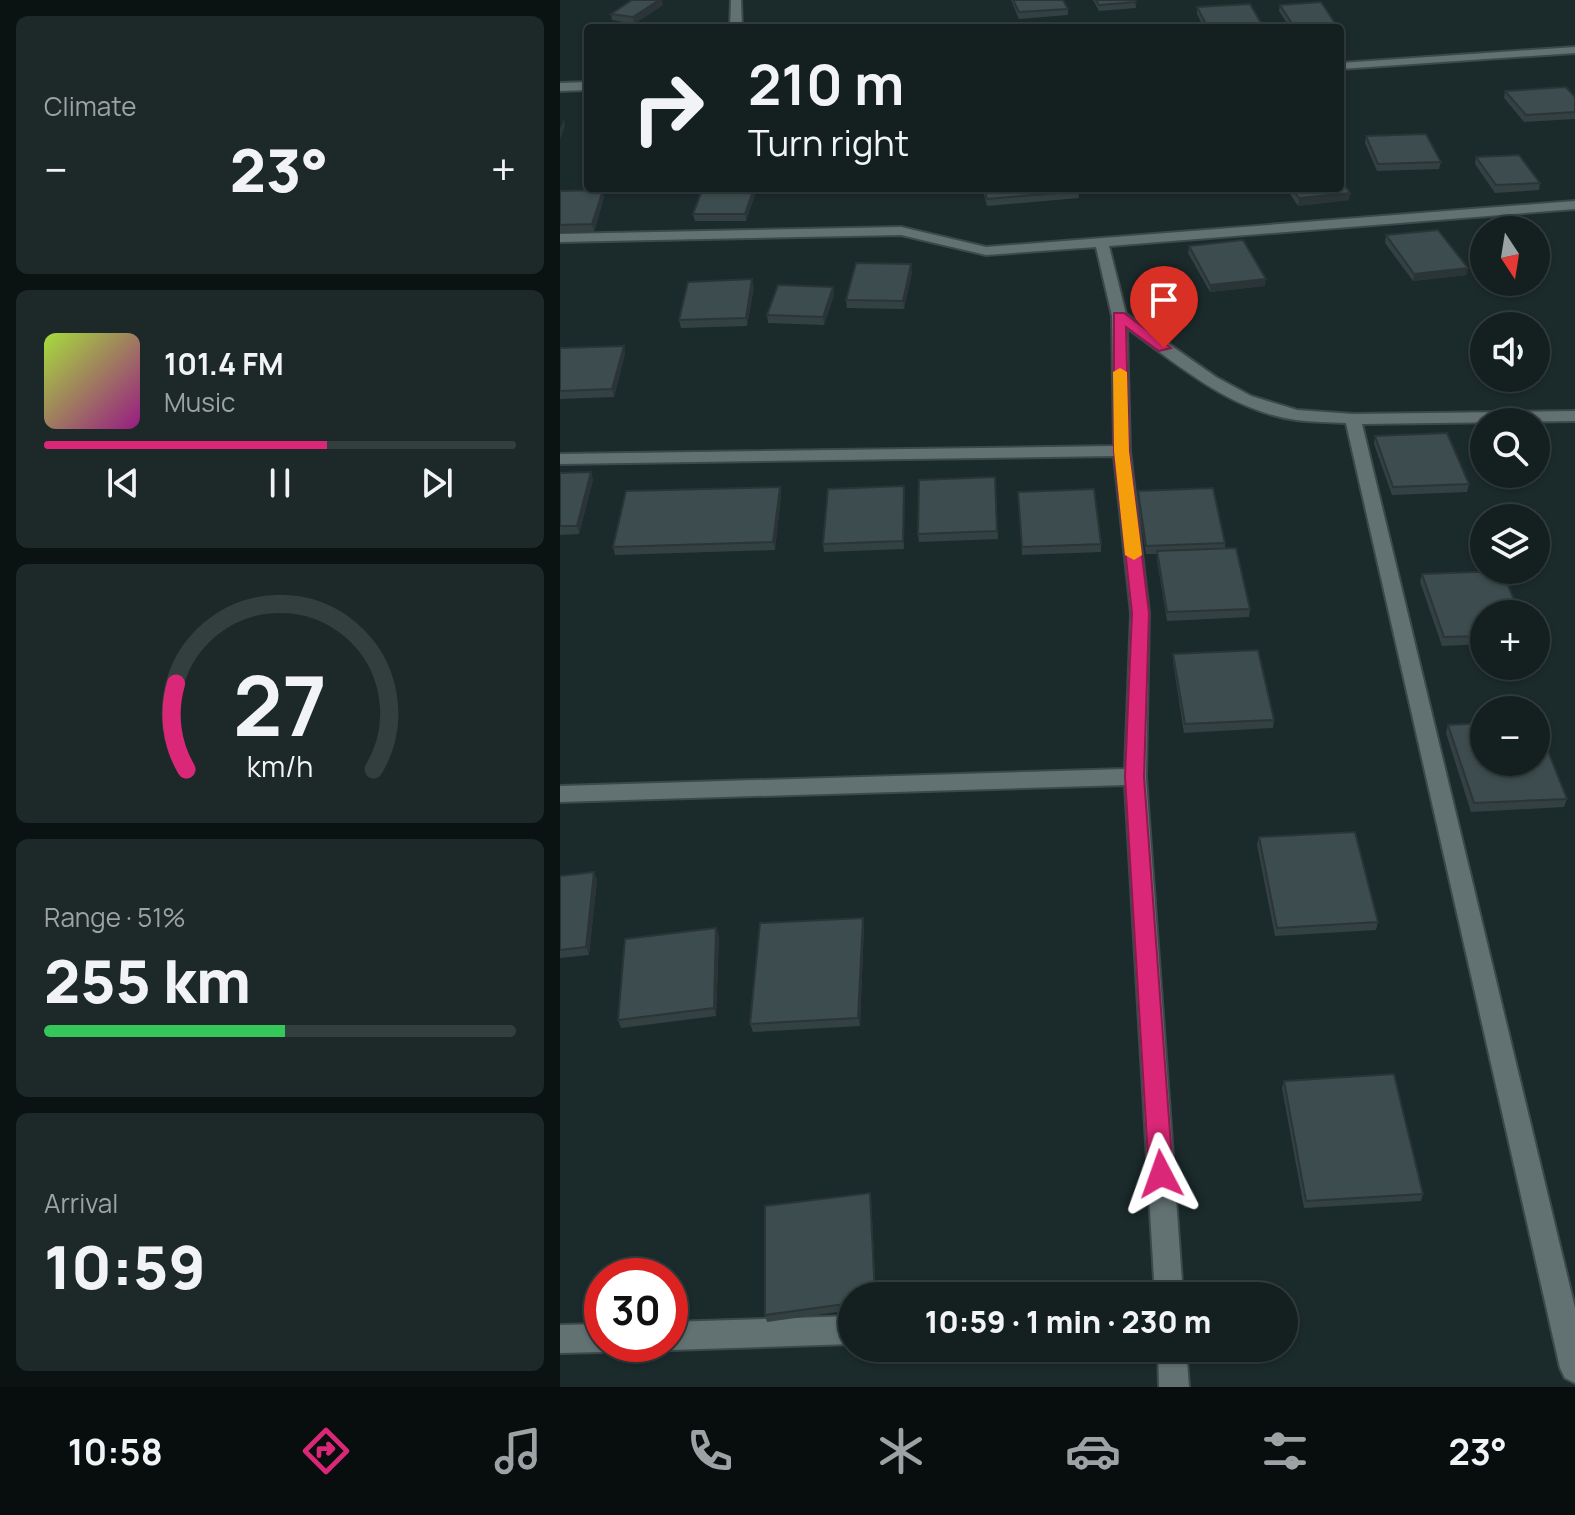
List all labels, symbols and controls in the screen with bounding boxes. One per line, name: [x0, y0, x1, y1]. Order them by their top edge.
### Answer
text: 210 m: [748, 45, 904, 122]
icon: right: [616, 56, 720, 160]
text: Climate: [44, 88, 136, 124]
text: Turn right: [748, 118, 909, 167]
text: 23°: [230, 128, 329, 210]
text: −: [44, 139, 68, 199]
text: +: [491, 139, 516, 199]
north arrow: [1470, 216, 1550, 296]
map controls: [1470, 216, 1550, 776]
pin: [1130, 266, 1198, 348]
icon: arrive: [1142, 278, 1186, 322]
button: sound: [1470, 312, 1550, 392]
text: 101.4 FM: [164, 343, 284, 384]
text: Music: [164, 384, 235, 420]
button: search: [1470, 408, 1550, 488]
icon: previous: [101, 461, 145, 505]
icon: pause: [258, 461, 302, 505]
icon: next: [415, 461, 459, 505]
button: layers: [1470, 504, 1550, 584]
button: +: [1470, 600, 1550, 680]
text: 27: [233, 646, 327, 760]
button: −: [1470, 696, 1550, 776]
text: km/h: [247, 747, 313, 786]
text: Range · 51%: [44, 899, 186, 935]
text: 255 km: [44, 939, 251, 1021]
position arrow: [1119, 1132, 1203, 1216]
text: Arrival: [44, 1185, 118, 1221]
text: 10:59: [44, 1225, 206, 1307]
speed limit sign: 30: [584, 1258, 688, 1362]
text: 10:59 · 1 min · 230 m: [925, 1301, 1211, 1342]
icon: directions: [298, 1423, 354, 1479]
icon: music: [490, 1423, 546, 1479]
icon: phone: [682, 1423, 738, 1479]
icon: climate: [873, 1423, 929, 1479]
icon: car: [1065, 1423, 1121, 1479]
icon: filters: [1257, 1423, 1313, 1479]
text: 10:58: [68, 1427, 163, 1476]
text: 23°: [1448, 1427, 1507, 1476]

